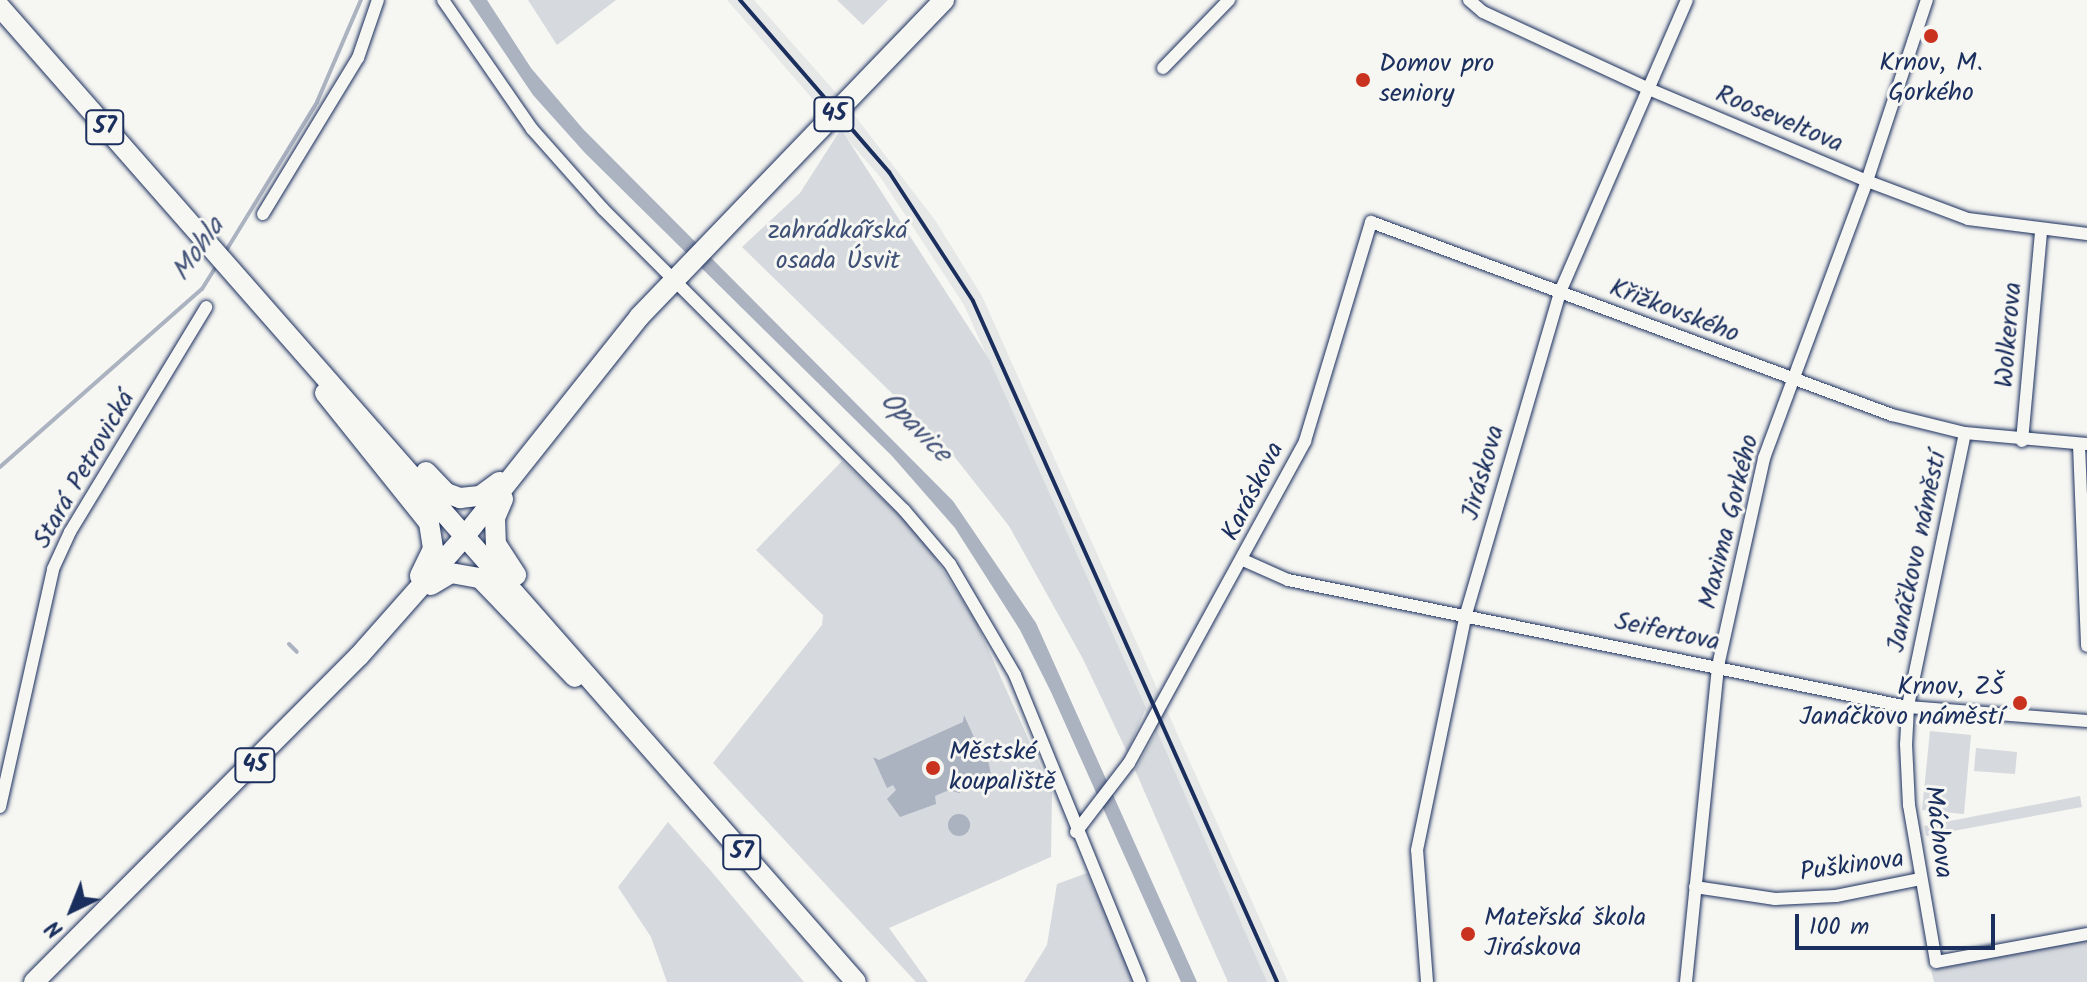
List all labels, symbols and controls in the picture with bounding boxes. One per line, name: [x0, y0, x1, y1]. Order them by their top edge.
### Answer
marker: Krnov, M. Gorkého: [1922, 27, 1940, 45]
place label: Krnov, M. Gorkého: [1879, 48, 1983, 110]
place label: Domov pro seniory: [1379, 49, 1494, 110]
marker: Domov pro seniory: [1354, 71, 1372, 89]
street label: Rooseveltova: [1711, 79, 1847, 161]
road number: 45: [812, 94, 856, 134]
road number: 57: [85, 107, 125, 147]
water label: Mohla: [165, 212, 233, 288]
park label: zahrádkářská osada Úsvit: [768, 216, 908, 278]
street label: Křižkovského: [1605, 273, 1743, 351]
street label: Wolkerova: [1990, 281, 2030, 389]
water label: Opavice: [872, 385, 958, 471]
street label: Stará Petrovická: [27, 386, 143, 554]
street label: Jiráskova: [1456, 422, 1512, 524]
street label: Maxima Gorkého: [1693, 431, 1767, 613]
street label: Karáskova: [1216, 437, 1292, 547]
street label: Janáčkovo náměstí: [1881, 449, 1955, 655]
street label: Seifertova: [1612, 607, 1722, 659]
place label: Krnov, ZŠ Janáčkovo náměstí: [1799, 672, 2004, 734]
marker: Krnov, ZŠ Janáčkovo náměstí: [2011, 694, 2029, 712]
place label: Městské koupaliště: [949, 737, 1055, 798]
road number: 45: [233, 745, 277, 785]
marker: Městské koupaliště: [924, 759, 942, 777]
street label: Máchova: [1916, 784, 1958, 880]
road number: 57: [722, 832, 762, 872]
street label: Puškinova: [1798, 844, 1906, 890]
north arrow: [32, 870, 112, 950]
scale bar: [1799, 898, 1999, 948]
place label: Mateřská škola Jiráskova: [1484, 903, 1646, 964]
text: 100 m: [1809, 908, 1869, 947]
text: N: [38, 910, 72, 945]
marker: Mateřská škola Jiráskova: [1459, 925, 1477, 943]

